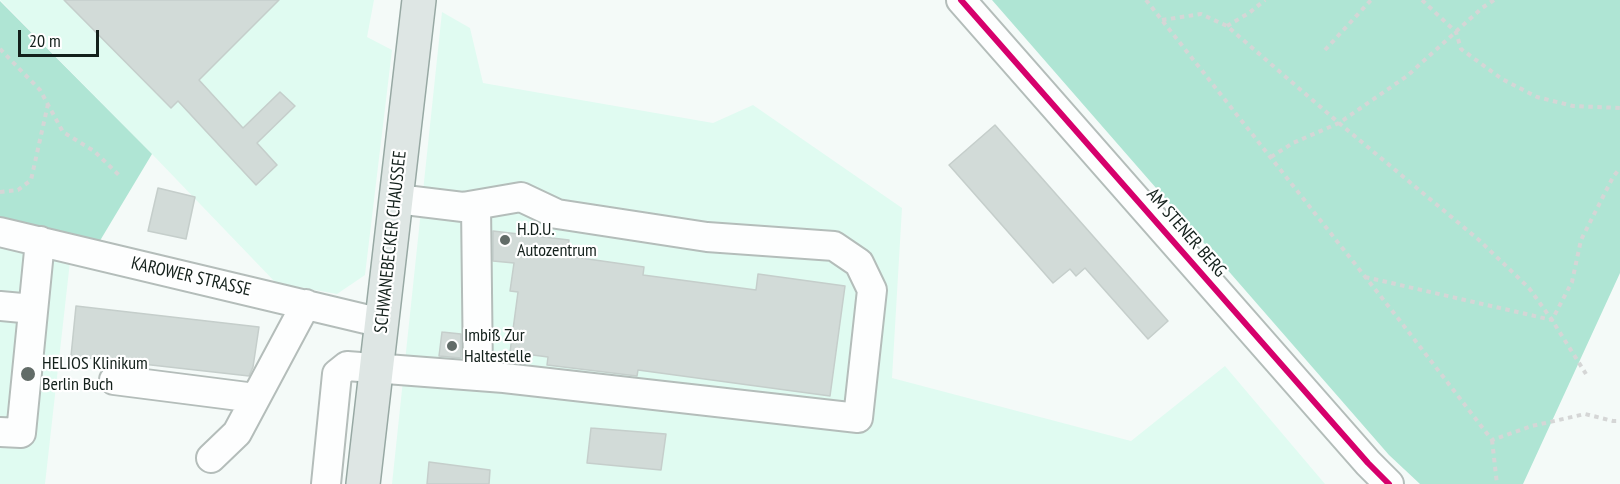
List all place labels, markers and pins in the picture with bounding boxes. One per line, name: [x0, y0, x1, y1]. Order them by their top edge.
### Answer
place label: H.D.U. Autozentrum: [517, 219, 597, 262]
marker: H.D.U. Autozentrum: [498, 233, 512, 247]
place label: Imbiß Zur Haltestelle: [464, 325, 531, 368]
marker: Imbiß Zur Haltestelle: [445, 339, 459, 353]
place label: HELIOS Klinikum Berlin Buch: [42, 353, 148, 395]
marker: HELIOS Klinikum Berlin Buch: [19, 365, 37, 383]

